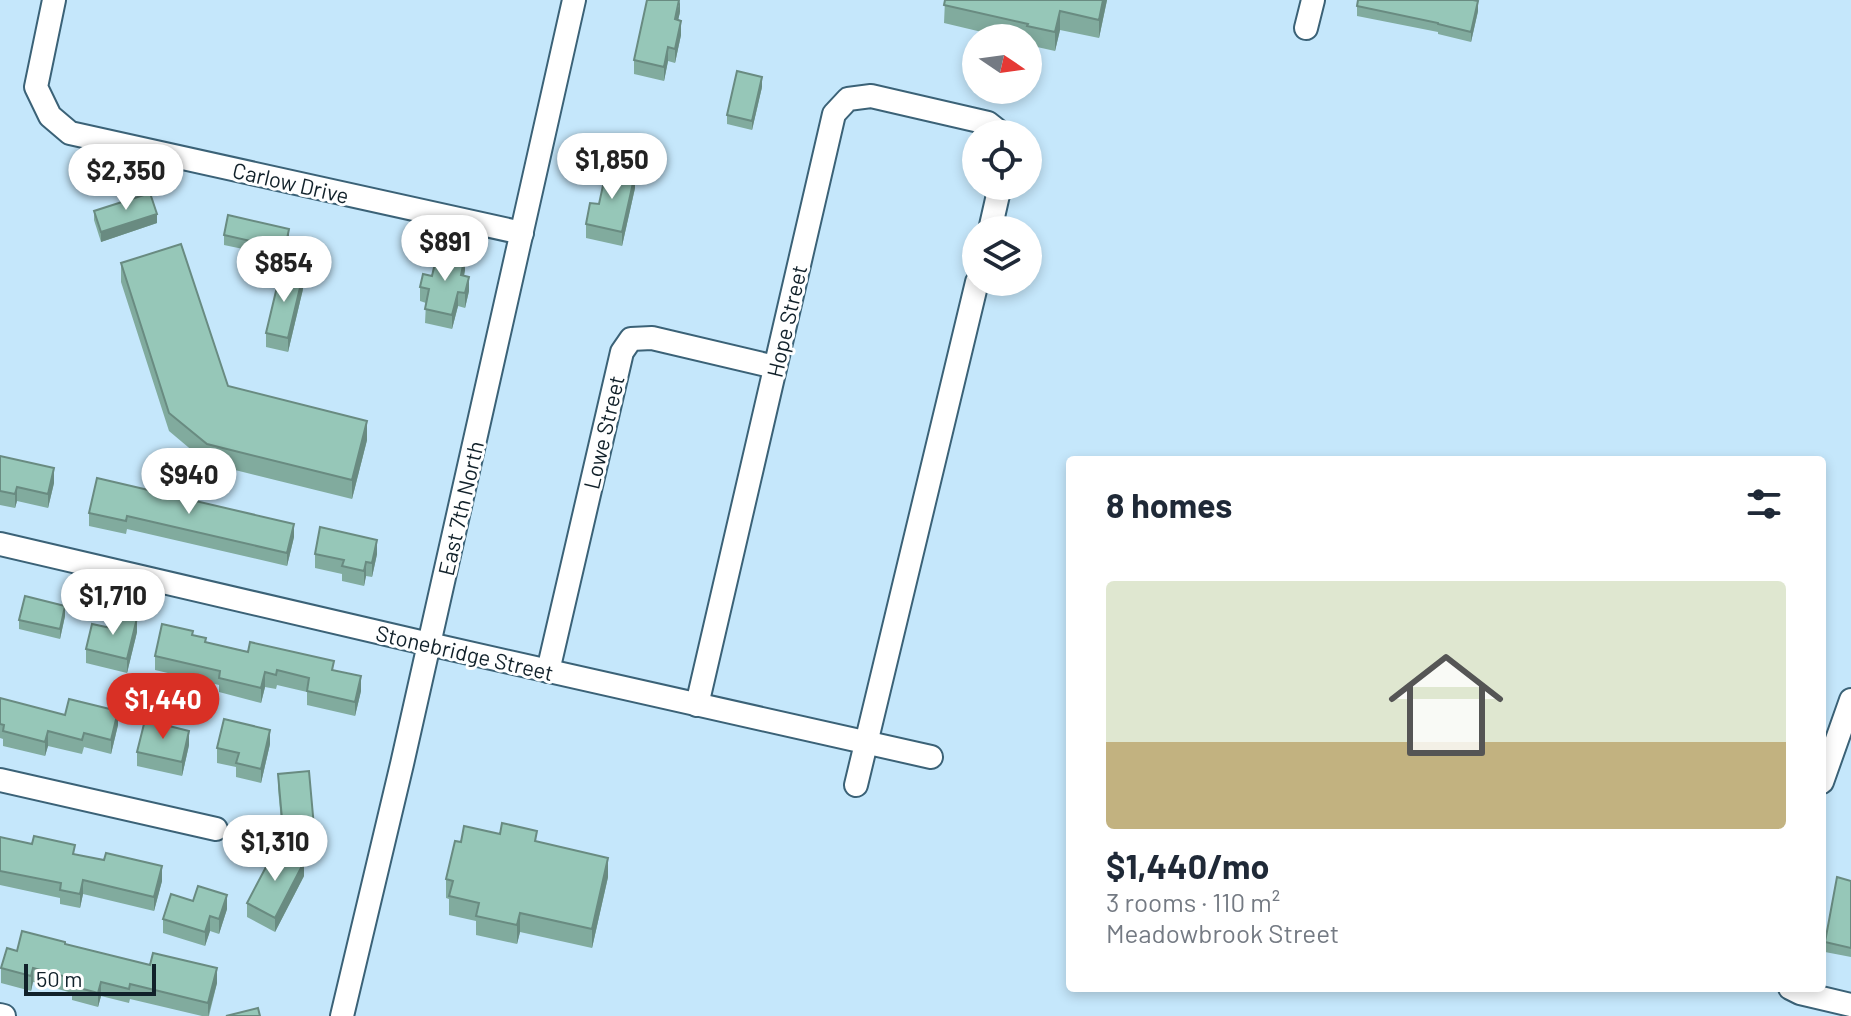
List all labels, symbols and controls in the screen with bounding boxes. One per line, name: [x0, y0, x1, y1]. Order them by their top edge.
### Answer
north arrow: [962, 24, 1042, 104]
map controls: [962, 24, 1042, 296]
button: locate: [962, 120, 1042, 200]
pin: $1,850: [547, 133, 677, 201]
text: $1,850: [575, 143, 649, 174]
pin: $2,350: [61, 144, 191, 212]
text: $2,350: [86, 154, 166, 185]
street label: Carlow Drive: [230, 156, 352, 208]
pin: $891: [398, 215, 492, 283]
button: layers: [962, 216, 1042, 296]
text: $891: [419, 225, 471, 256]
pin: $854: [237, 236, 331, 304]
text: $854: [255, 246, 313, 277]
street label: Hope Street: [760, 262, 812, 380]
street label: Lowe Street: [577, 373, 629, 491]
street label: East 7th North: [432, 438, 488, 578]
pin: $940: [142, 448, 236, 516]
text: $940: [159, 458, 219, 489]
icon: filters: [1742, 482, 1786, 526]
text: 8 homes: [1106, 484, 1232, 525]
pin: $1,710: [48, 569, 178, 637]
text: $1,710: [79, 579, 147, 610]
street label: Stonebridge Street: [374, 619, 556, 685]
icon: home: [1374, 633, 1518, 777]
pin: $1,440: [98, 673, 228, 741]
text: $1,440: [124, 683, 202, 714]
pin: $1,310: [210, 815, 340, 883]
text: $1,310: [241, 825, 309, 856]
text: $1,440/mo: [1106, 845, 1269, 886]
text: 3 rooms · 110 m²: [1106, 886, 1280, 917]
text: Meadowbrook Street: [1106, 917, 1339, 948]
scale bar: [24, 960, 156, 996]
text: 50 m: [36, 965, 82, 991]

